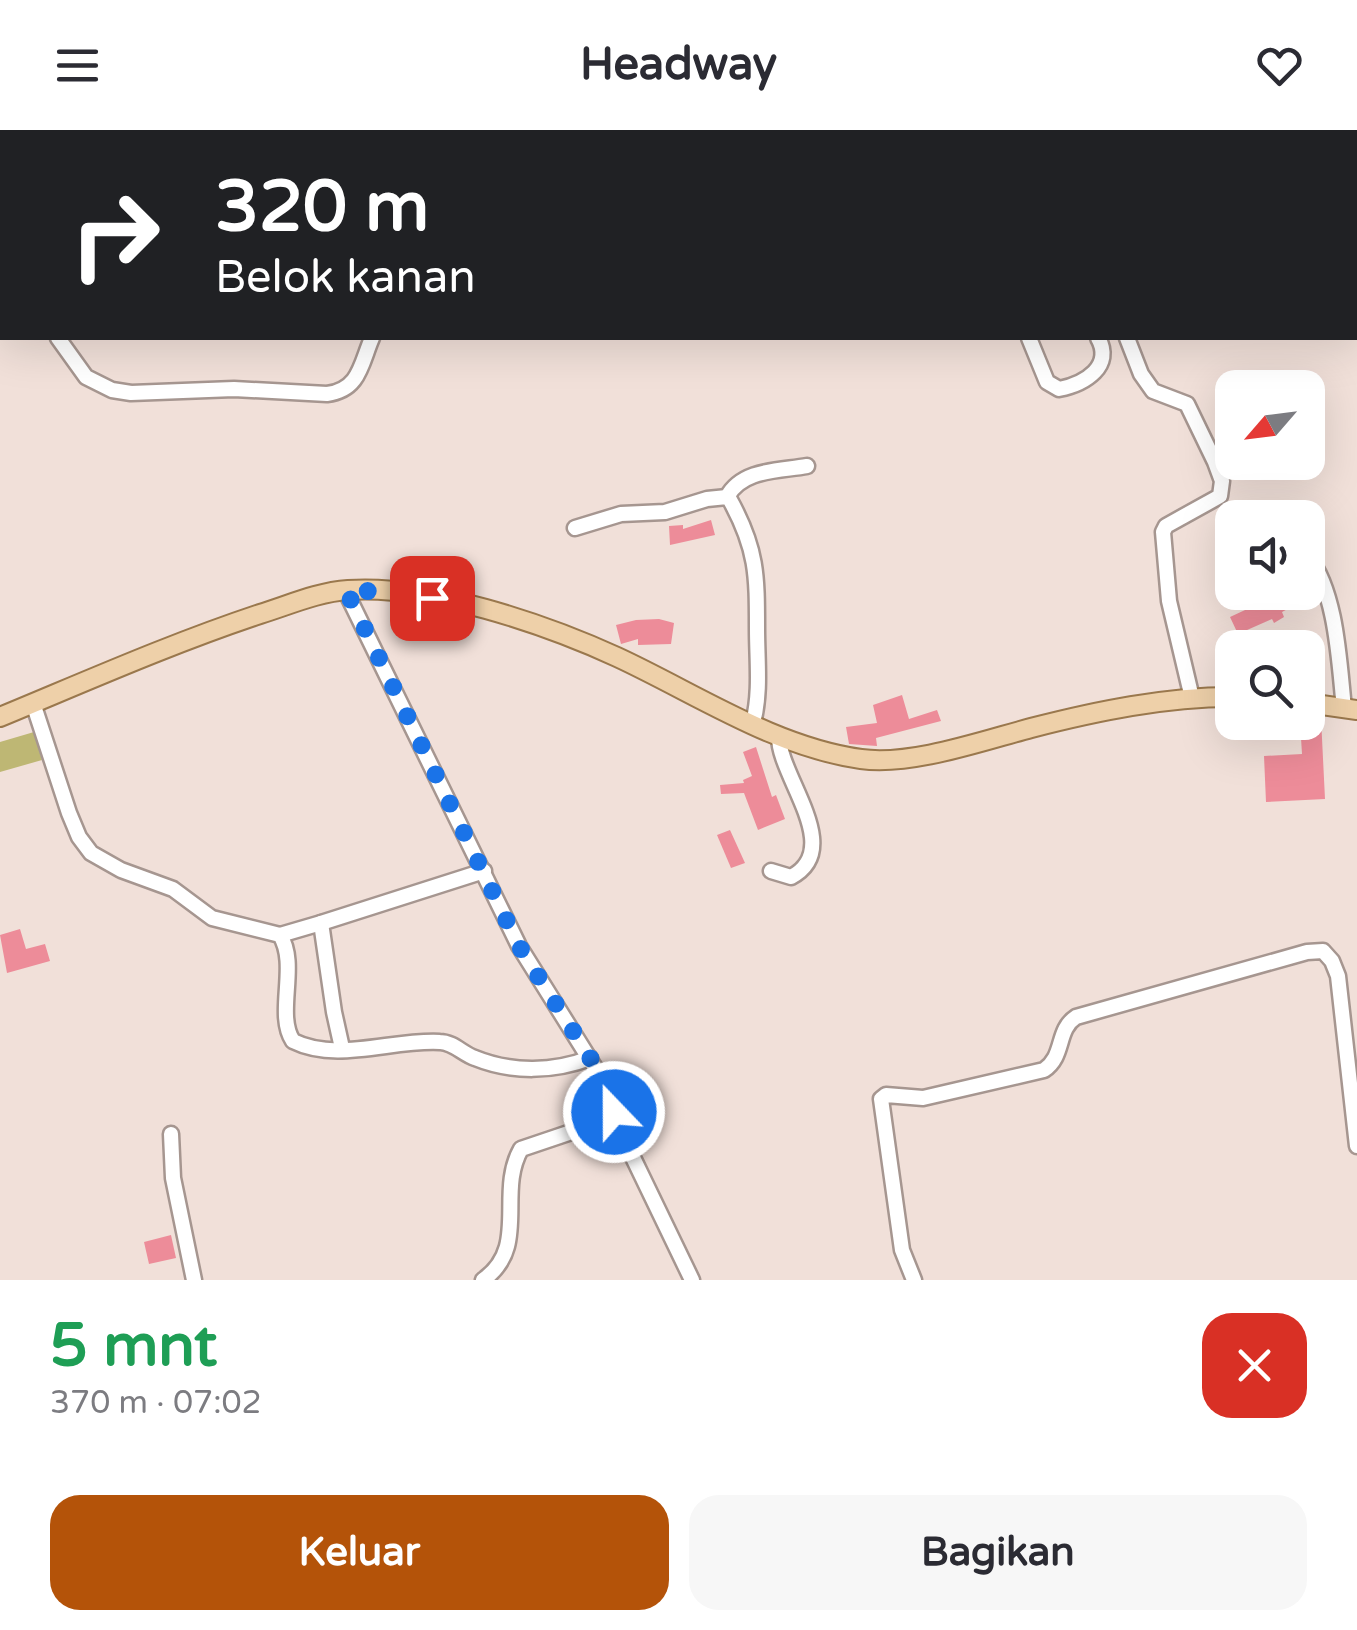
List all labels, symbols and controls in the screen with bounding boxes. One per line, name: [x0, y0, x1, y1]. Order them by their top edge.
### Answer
icon: menu: [50, 38, 105, 93]
text: Headway: [580, 38, 777, 92]
icon: heart: [1252, 38, 1307, 93]
text: 320 m: [215, 166, 429, 250]
icon: right: [50, 170, 180, 300]
text: Belok kanan: [215, 251, 476, 305]
north arrow: [1215, 370, 1325, 480]
map controls: [1215, 370, 1325, 740]
button: sound: [1215, 500, 1325, 610]
pin: [390, 556, 475, 641]
icon: arrive: [405, 571, 460, 626]
button: search: [1215, 630, 1325, 740]
position arrow: [562, 1060, 666, 1164]
text: 5 mnt: [50, 1310, 217, 1382]
button: close: [1202, 1313, 1307, 1418]
text: 370 m · 07:02: [50, 1384, 262, 1422]
button: Keluar: [50, 1495, 669, 1610]
button: Bagikan: [689, 1495, 1307, 1610]

